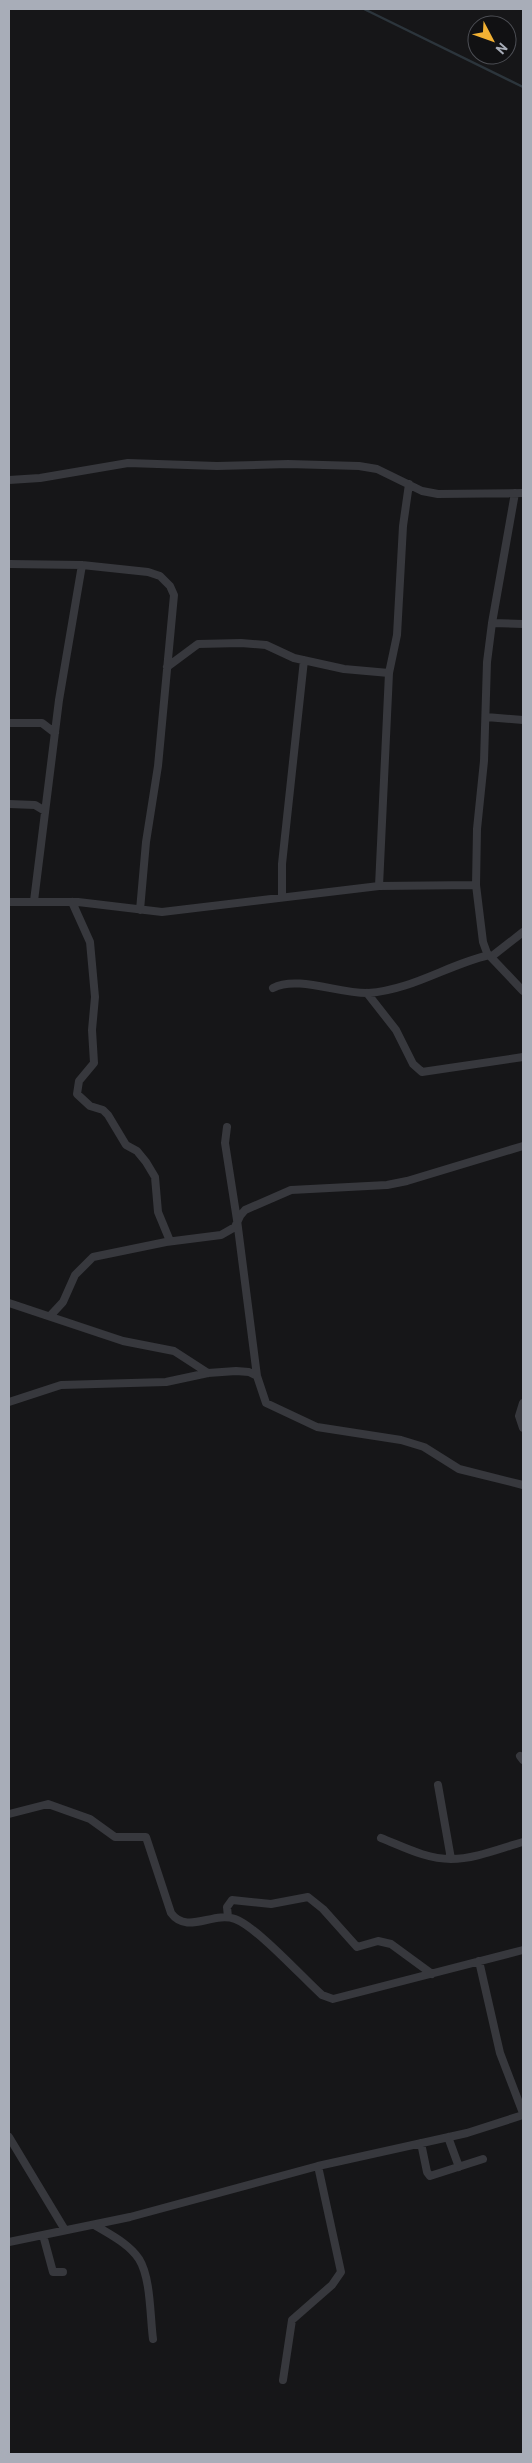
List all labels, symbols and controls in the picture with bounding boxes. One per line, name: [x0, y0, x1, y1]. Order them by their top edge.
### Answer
north arrow: [467, 15, 517, 65]
text: N: [493, 40, 512, 58]

